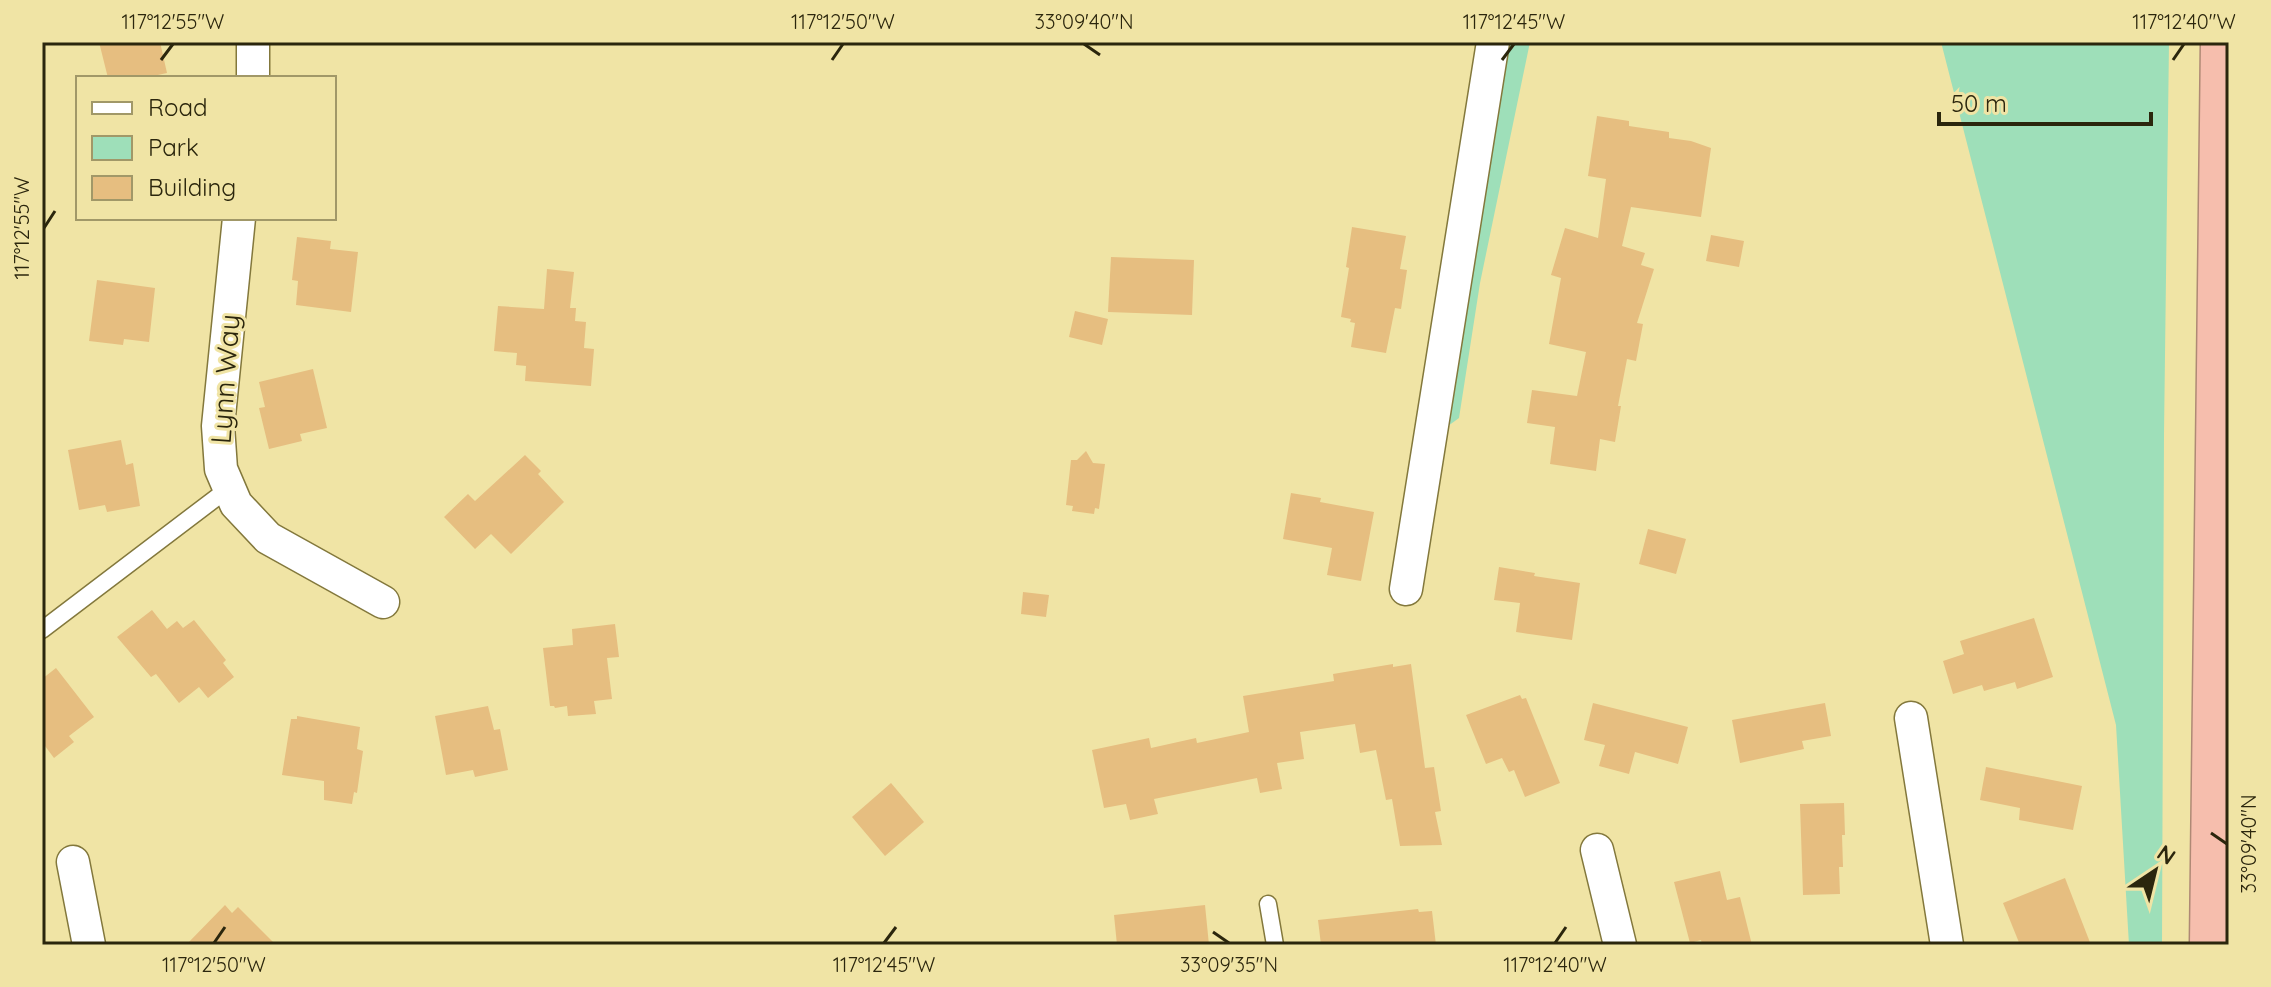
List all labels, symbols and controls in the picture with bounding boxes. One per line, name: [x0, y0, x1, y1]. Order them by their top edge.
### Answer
text: 117°12'55"W: [122, 9, 224, 34]
text: 117°12'50"W: [791, 9, 895, 34]
text: 33°09'40"N: [1034, 9, 1134, 34]
text: 117°12'45"W: [1463, 9, 1565, 34]
text: 117°12'40"W: [2132, 9, 2236, 34]
legend: [76, 76, 336, 220]
scale bar: [1939, 76, 2151, 126]
text: 50 m: [1951, 88, 2007, 118]
text: Road: [148, 92, 208, 122]
text: Park: [148, 132, 199, 162]
text: Building: [148, 172, 236, 202]
text: 117°12'55"W: [9, 177, 34, 279]
street label: Lynn Way: [203, 313, 246, 445]
text: 33°09'40"N: [2236, 794, 2261, 894]
north arrow: [2115, 831, 2195, 911]
text: N: [2152, 839, 2181, 871]
text: 117°12'50"W: [162, 952, 266, 977]
text: 117°12'45"W: [833, 952, 935, 977]
text: 33°09'35"N: [1180, 952, 1278, 977]
text: 117°12'40"W: [1503, 952, 1607, 977]

